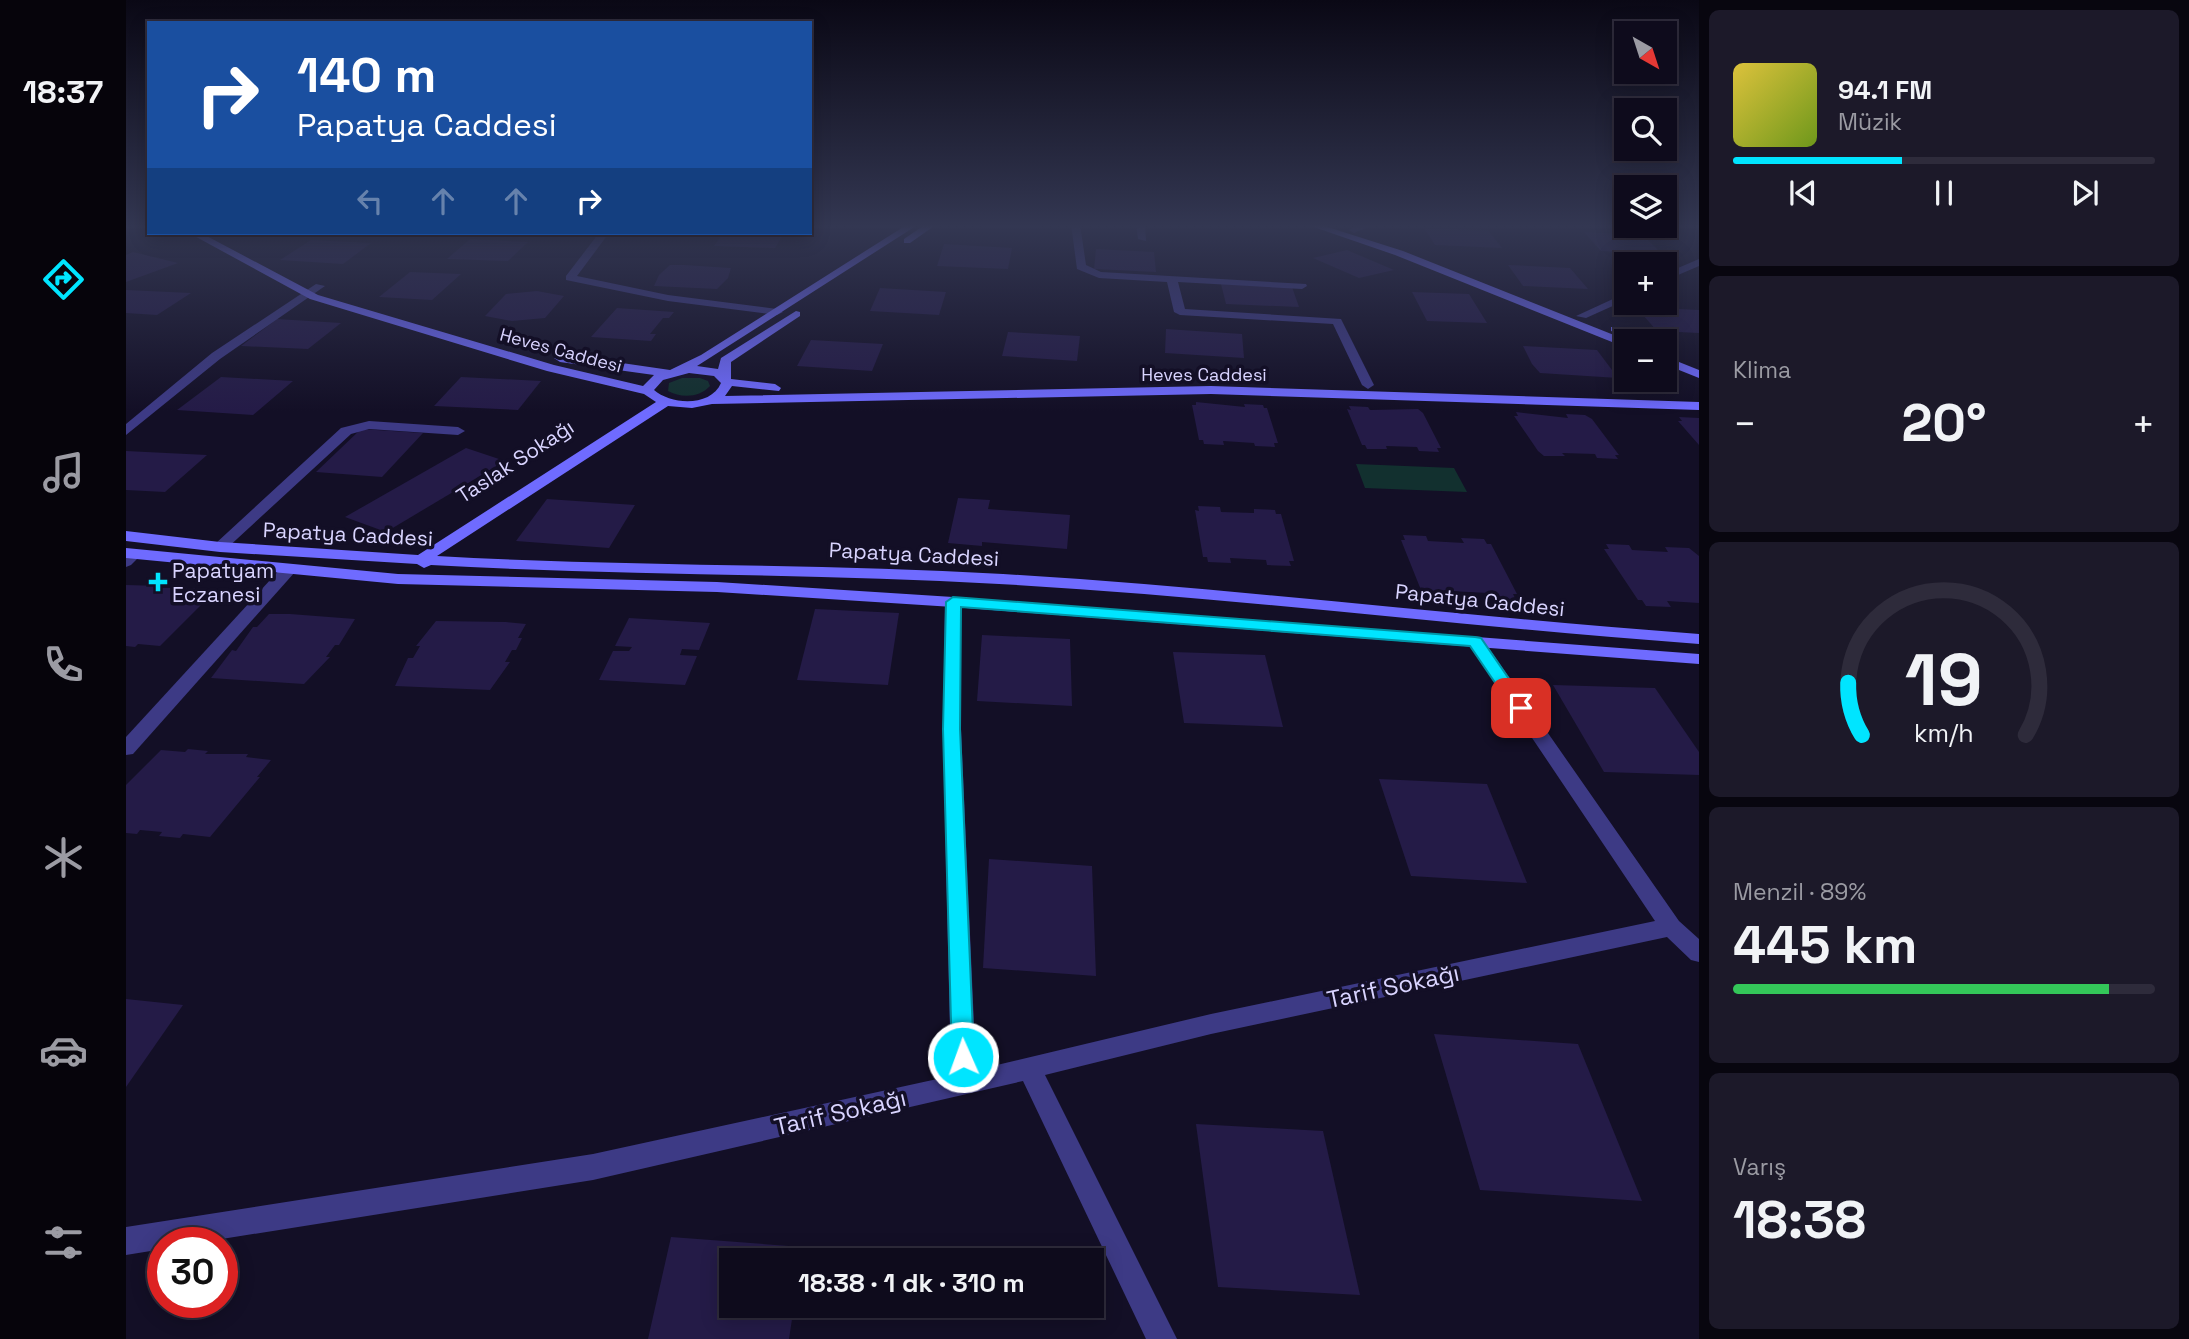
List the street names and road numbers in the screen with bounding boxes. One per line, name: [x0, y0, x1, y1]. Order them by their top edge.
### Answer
street label: Heves Caddesi: [497, 323, 625, 377]
street label: Heves Caddesi: [1141, 363, 1267, 386]
street label: Taslak Sokağı: [451, 413, 579, 509]
street label: Papatya Caddesi: [262, 516, 434, 552]
street label: Papatya Caddesi: [828, 536, 1000, 572]
street label: Papatya Caddesi: [1394, 578, 1566, 622]
street label: Tarif Sokağı: [1324, 957, 1462, 1015]
street label: Tarif Sokağı: [771, 1082, 909, 1142]

